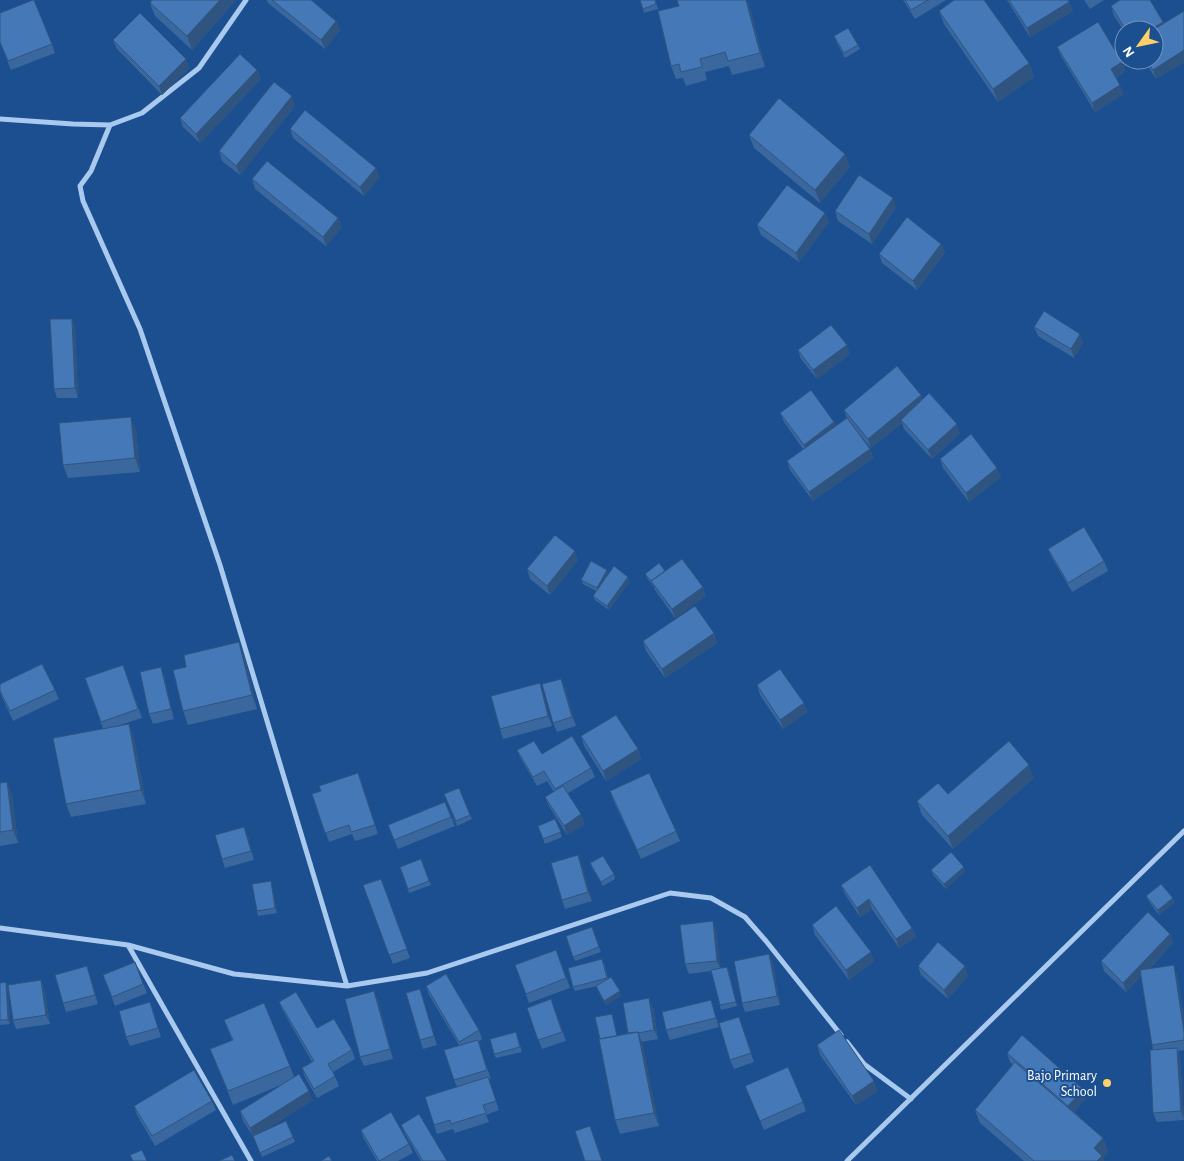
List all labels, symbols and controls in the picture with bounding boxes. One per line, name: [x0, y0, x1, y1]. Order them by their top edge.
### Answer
north arrow: [1114, 20, 1164, 70]
text: N: [1120, 44, 1137, 59]
place label: Bajo Primary School: [1027, 1069, 1097, 1099]
marker: Bajo Primary School: [1101, 1077, 1113, 1089]

